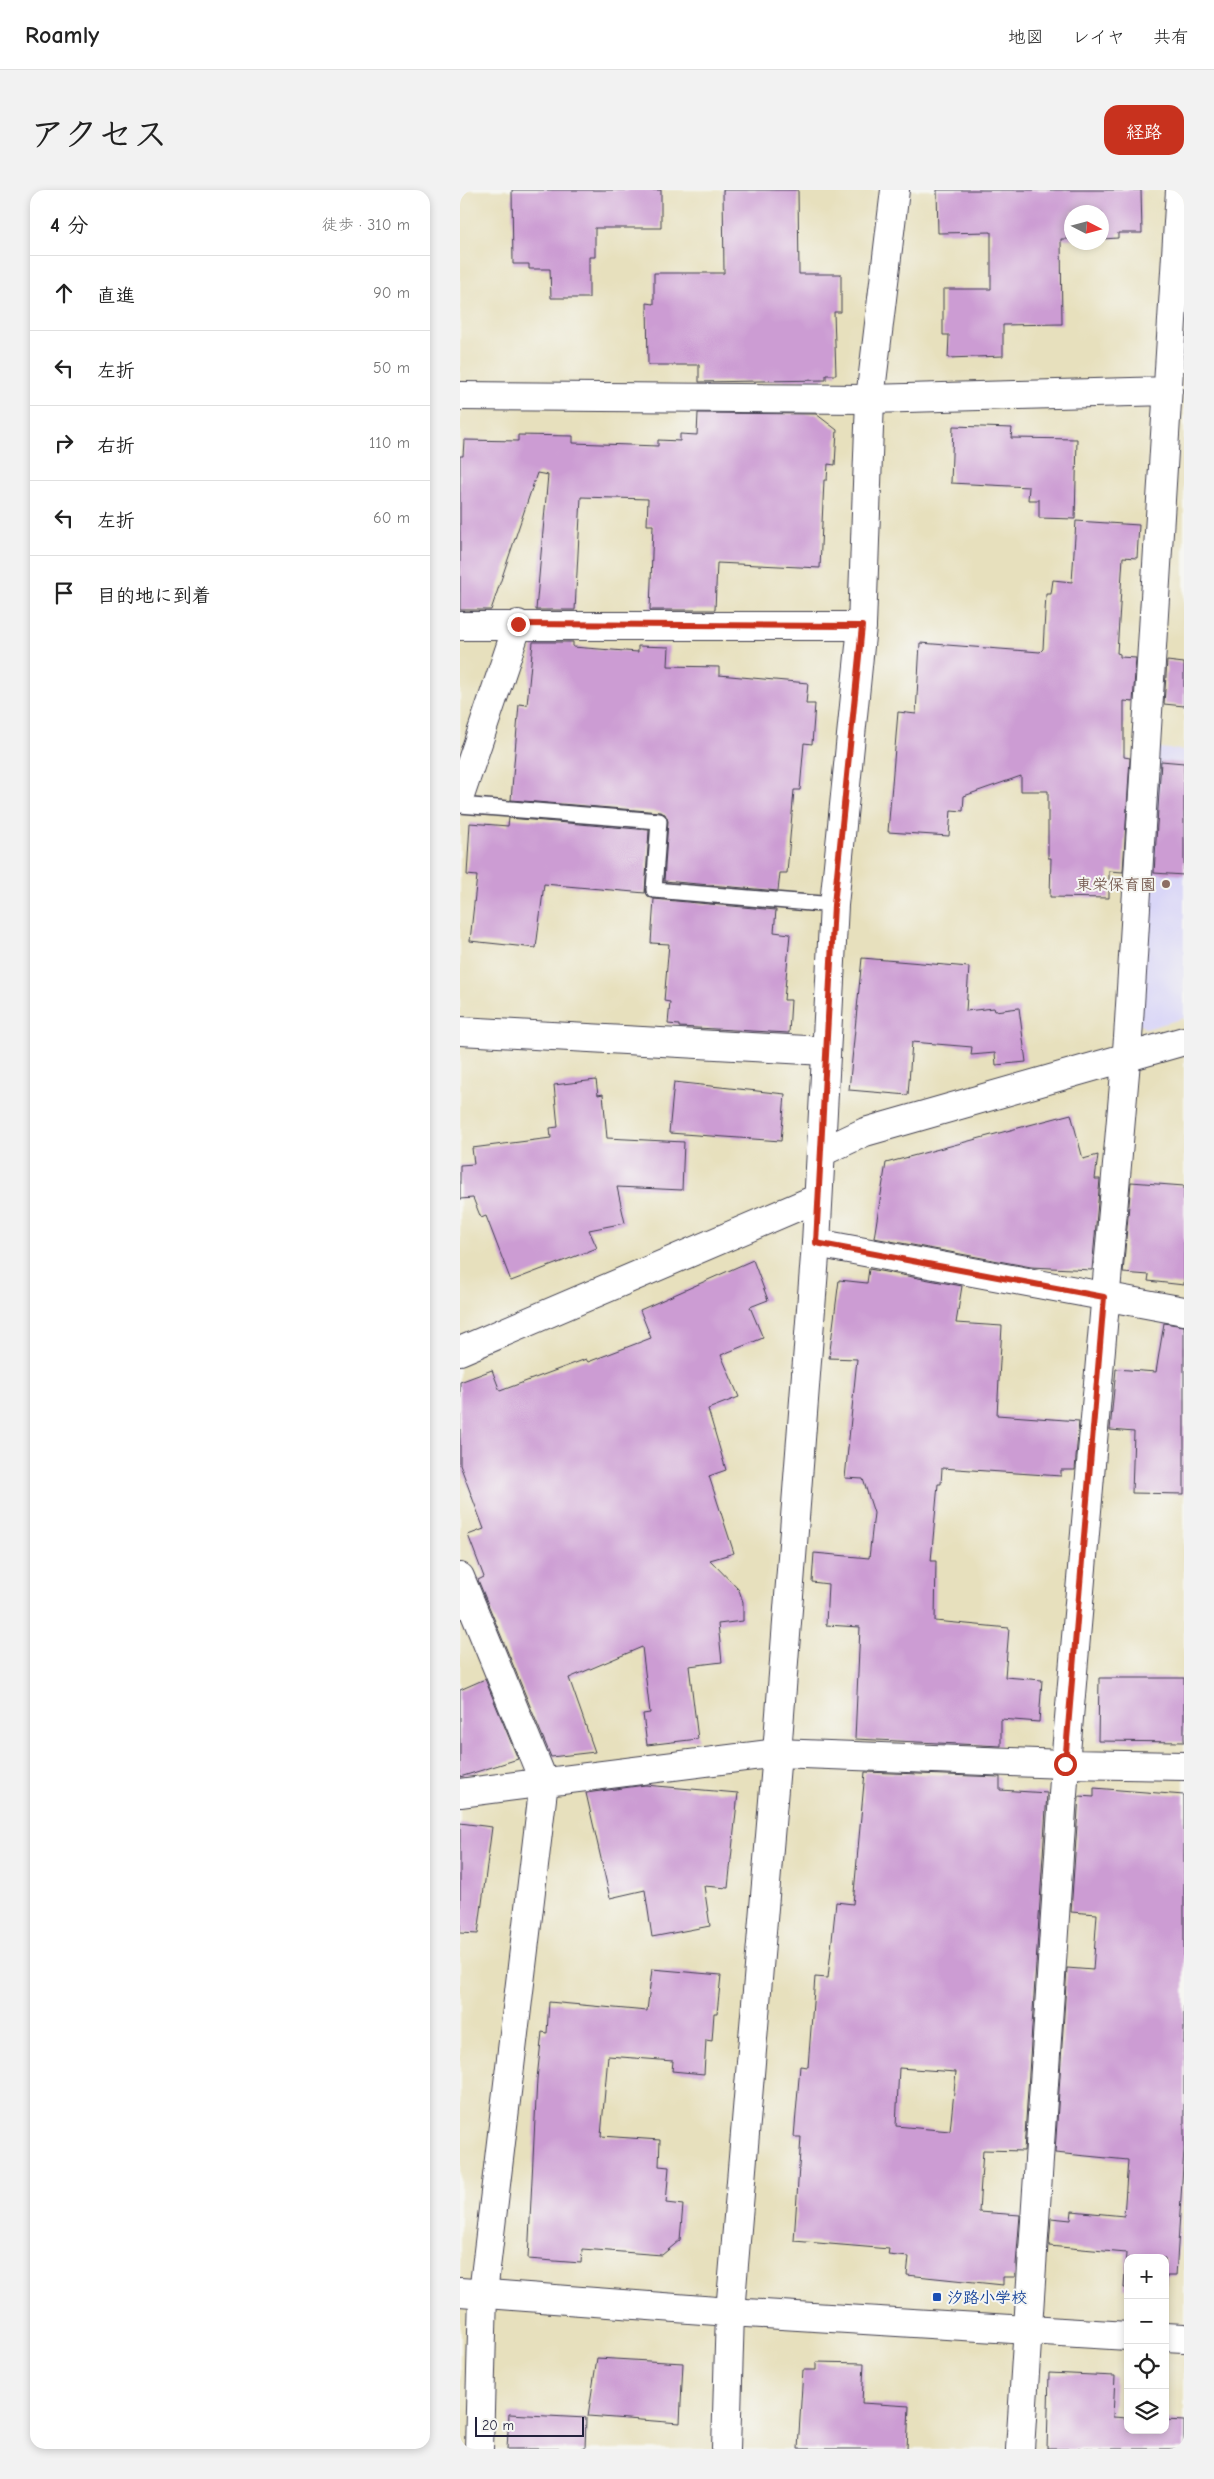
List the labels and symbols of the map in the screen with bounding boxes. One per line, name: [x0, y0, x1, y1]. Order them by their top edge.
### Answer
north arrow: [1064, 205, 1109, 250]
route end: [507, 613, 530, 636]
place label: 東栄保育園: [1076, 876, 1156, 894]
marker: 東栄保育園: [1160, 878, 1172, 890]
route start: [1054, 1753, 1077, 1776]
place label: 汐路小学校: [947, 2289, 1027, 2307]
marker: 汐路小学校: [931, 2291, 943, 2303]
scale bar: [475, 2414, 584, 2437]

